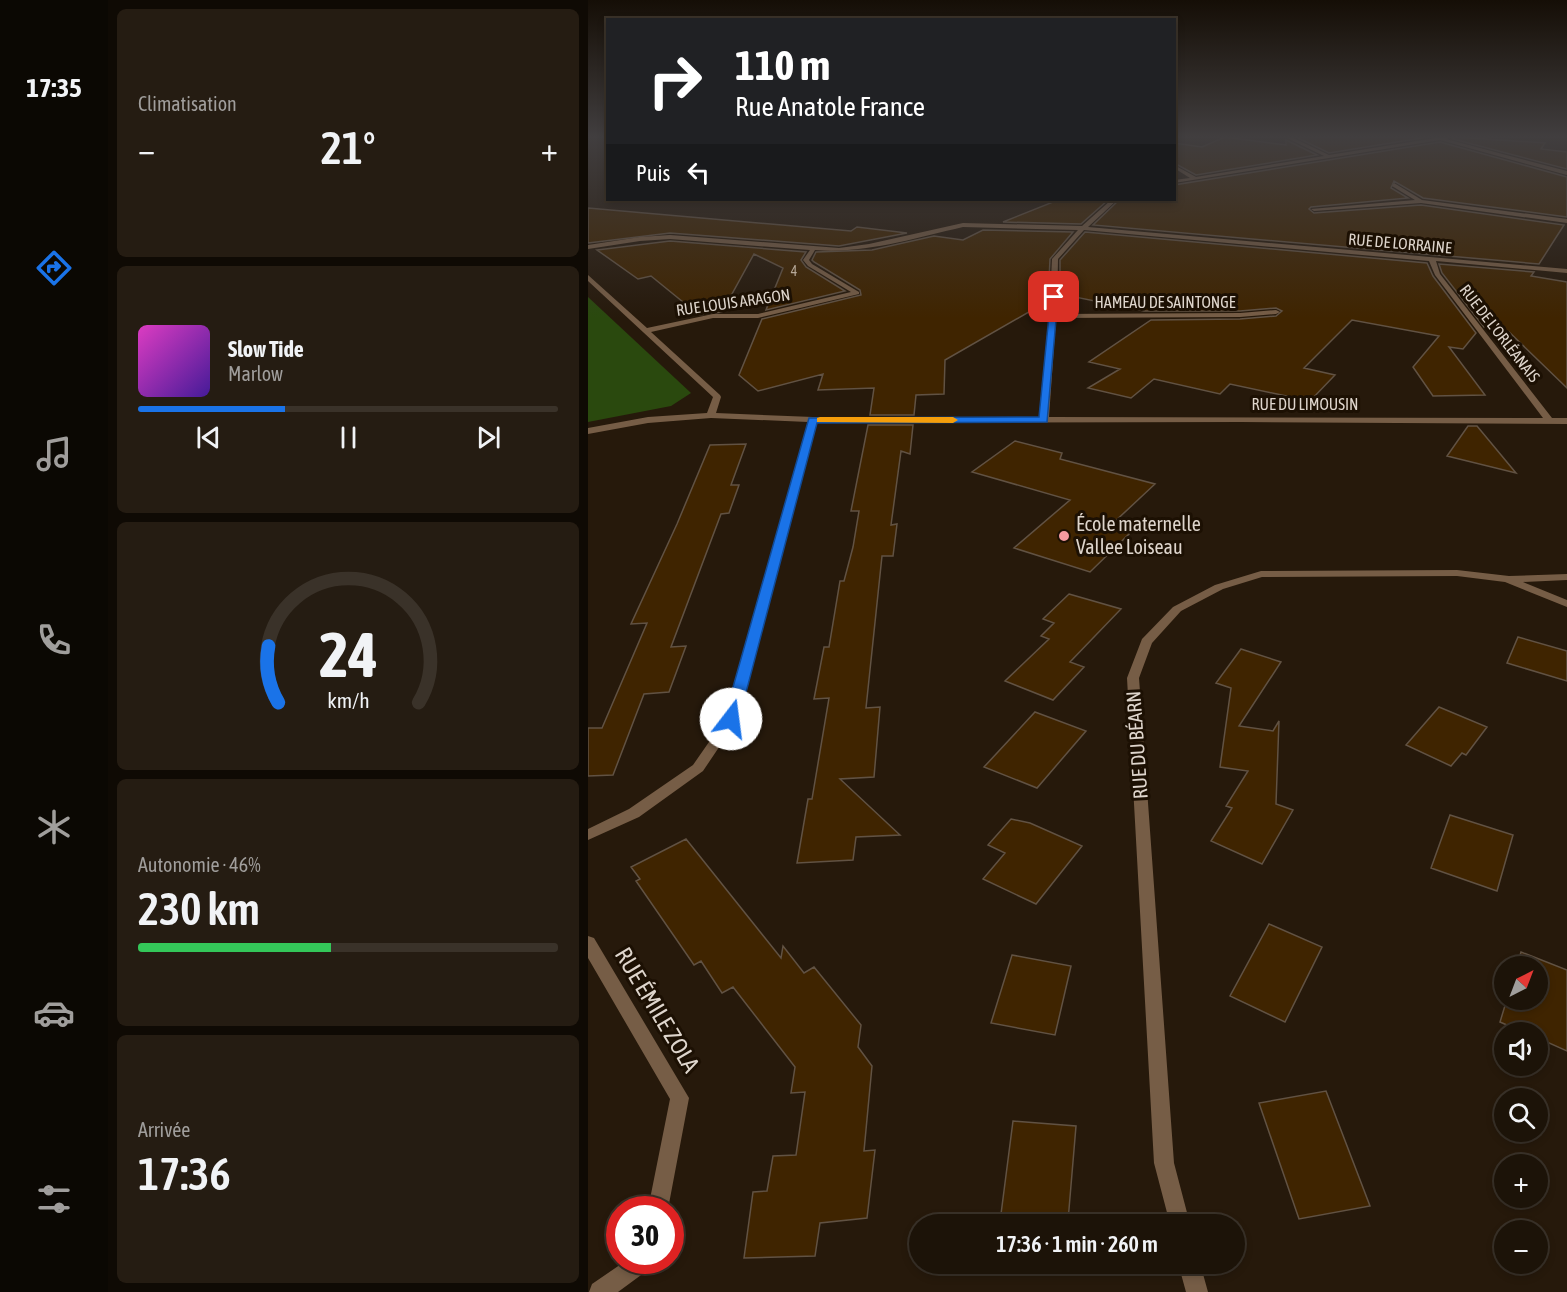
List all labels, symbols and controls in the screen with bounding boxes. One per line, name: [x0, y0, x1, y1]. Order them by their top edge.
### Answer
text: 110 m: [735, 41, 830, 89]
icon: right: [636, 42, 714, 120]
text: 17:35: [26, 72, 82, 103]
text: Rue Anatole France: [735, 91, 925, 122]
text: Climatisation: [138, 92, 237, 115]
text: 21°: [321, 122, 375, 174]
text: −: [138, 130, 155, 168]
text: +: [541, 130, 558, 168]
icon: left: [682, 156, 715, 189]
text: Puis: [636, 160, 670, 186]
street label: RUE DE LORRAINE: [1348, 230, 1453, 257]
icon: directions: [33, 247, 75, 289]
house number: 4: [791, 263, 798, 279]
pin: [1028, 271, 1079, 322]
icon: arrive: [1037, 280, 1070, 313]
street label: RUE DE L'ORLÉANAIS: [1456, 281, 1544, 386]
street label: RUE LOUIS ARAGON: [675, 285, 791, 319]
street label: HAMEAU DE SAINTONGE: [1095, 293, 1236, 311]
text: Slow Tide: [228, 336, 304, 362]
text: Marlow: [228, 362, 283, 385]
street label: RUE DU LIMOUSIN: [1251, 395, 1359, 413]
icon: previous: [192, 421, 225, 454]
icon: pause: [332, 421, 365, 454]
icon: next: [472, 421, 505, 454]
icon: music: [33, 433, 75, 475]
place label: École maternelle Vallee Loiseau: [1076, 512, 1201, 558]
marker: École maternelle Vallee Loiseau: [1057, 529, 1071, 543]
icon: phone: [33, 619, 75, 661]
text: 24: [319, 619, 377, 690]
position arrow: [699, 687, 763, 751]
text: km/h: [327, 688, 369, 713]
street label: RUE DU BÉARN: [1121, 690, 1152, 800]
icon: climate: [33, 806, 75, 848]
text: Autonomie · 46%: [138, 853, 261, 876]
text: 230 km: [138, 883, 260, 935]
street label: RUE ÉMILE ZOLA: [610, 942, 705, 1077]
north arrow: [1494, 956, 1548, 1010]
map controls: [1494, 956, 1548, 1274]
icon: car: [33, 992, 75, 1034]
button: sound: [1494, 1022, 1548, 1076]
button: search: [1494, 1088, 1548, 1142]
text: Arrivée: [138, 1118, 190, 1141]
text: 17:36: [138, 1148, 231, 1200]
button: +: [1494, 1154, 1548, 1208]
icon: filters: [33, 1178, 75, 1220]
speed limit sign: 30: [606, 1196, 684, 1274]
button: −: [1494, 1220, 1548, 1274]
text: 17:36 · 1 min · 260 m: [996, 1231, 1158, 1257]

